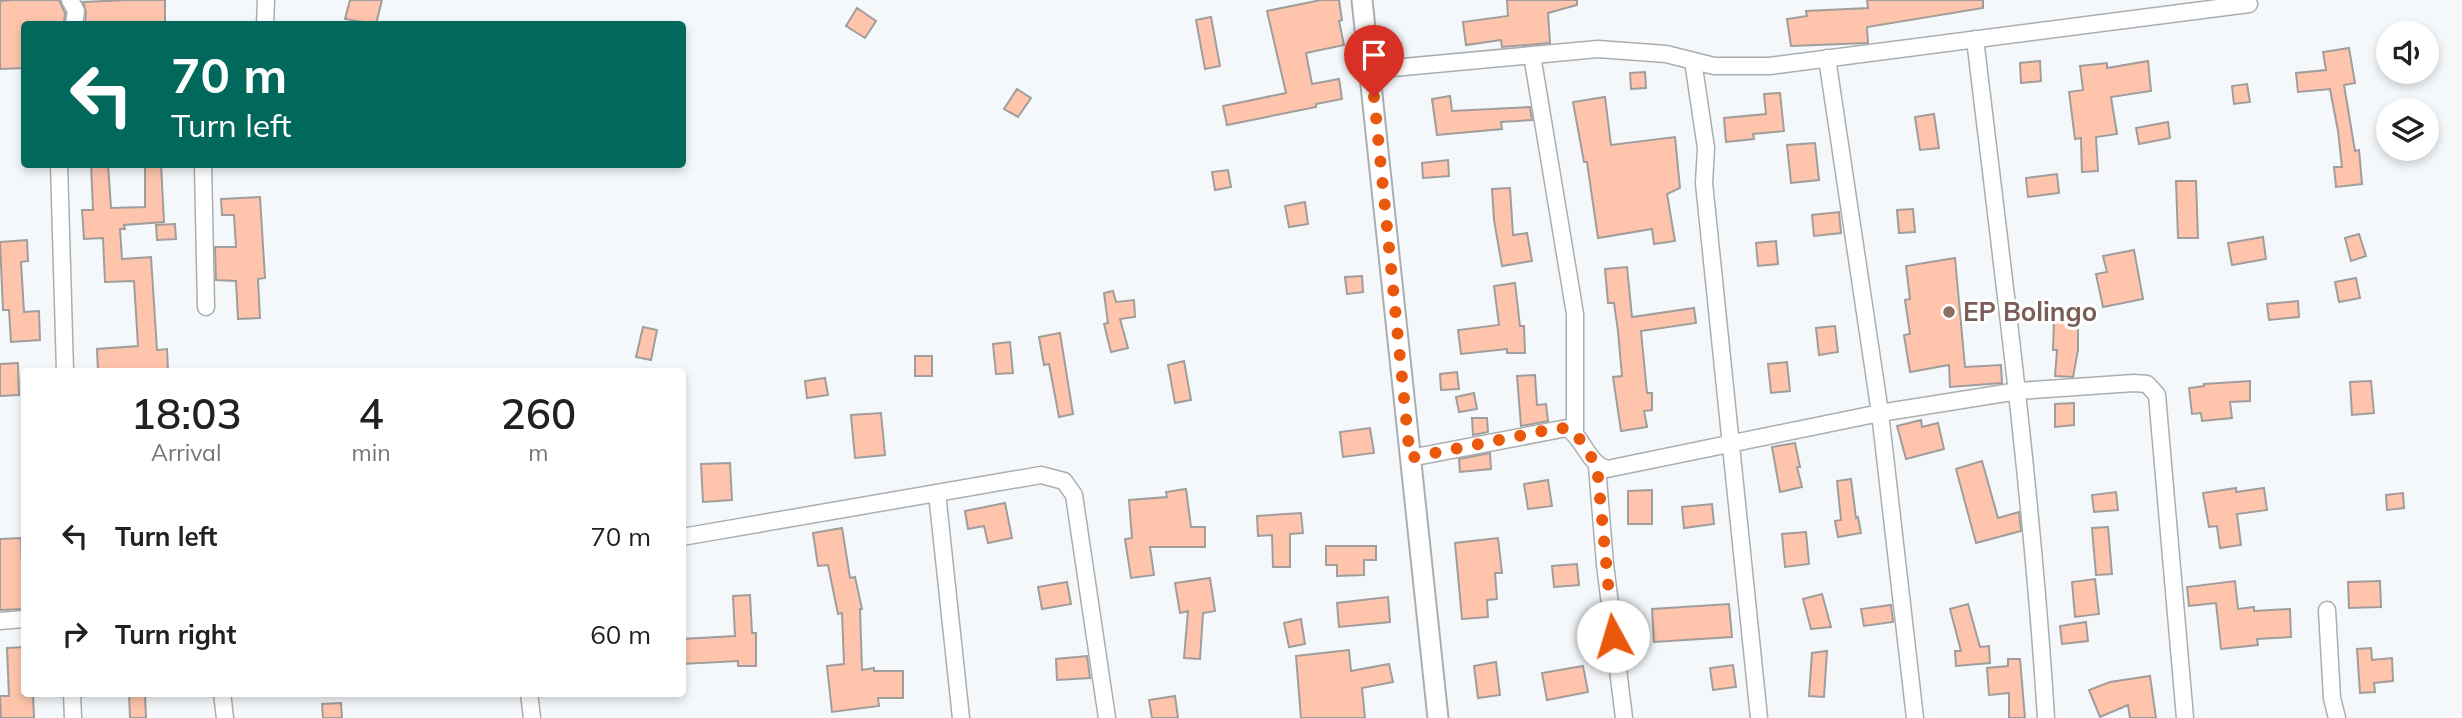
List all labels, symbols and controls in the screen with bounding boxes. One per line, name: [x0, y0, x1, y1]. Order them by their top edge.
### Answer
map controls: [2376, 21, 2439, 161]
button: sound: [2376, 21, 2439, 84]
pin: [1344, 25, 1404, 97]
icon: arrive: [1355, 36, 1393, 74]
text: 70 m: [171, 44, 287, 105]
icon: left: [56, 49, 147, 140]
button: layers: [2376, 98, 2439, 161]
text: Turn left: [171, 105, 291, 145]
place label: EP Bolingo: [1963, 295, 2097, 328]
marker: EP Bolingo: [1941, 304, 1957, 320]
text: 18:03: [131, 387, 242, 440]
text: 4: [358, 387, 384, 440]
text: 260: [501, 387, 576, 440]
text: Arrival: [151, 438, 221, 467]
text: min: [351, 438, 391, 467]
text: m: [528, 438, 548, 467]
icon: left: [56, 517, 94, 555]
text: Turn left: [115, 520, 217, 553]
text: 70 m: [590, 520, 651, 553]
position arrow: [1576, 599, 1650, 673]
icon: right: [56, 615, 94, 653]
text: Turn right: [115, 618, 236, 651]
text: 60 m: [590, 618, 651, 651]

